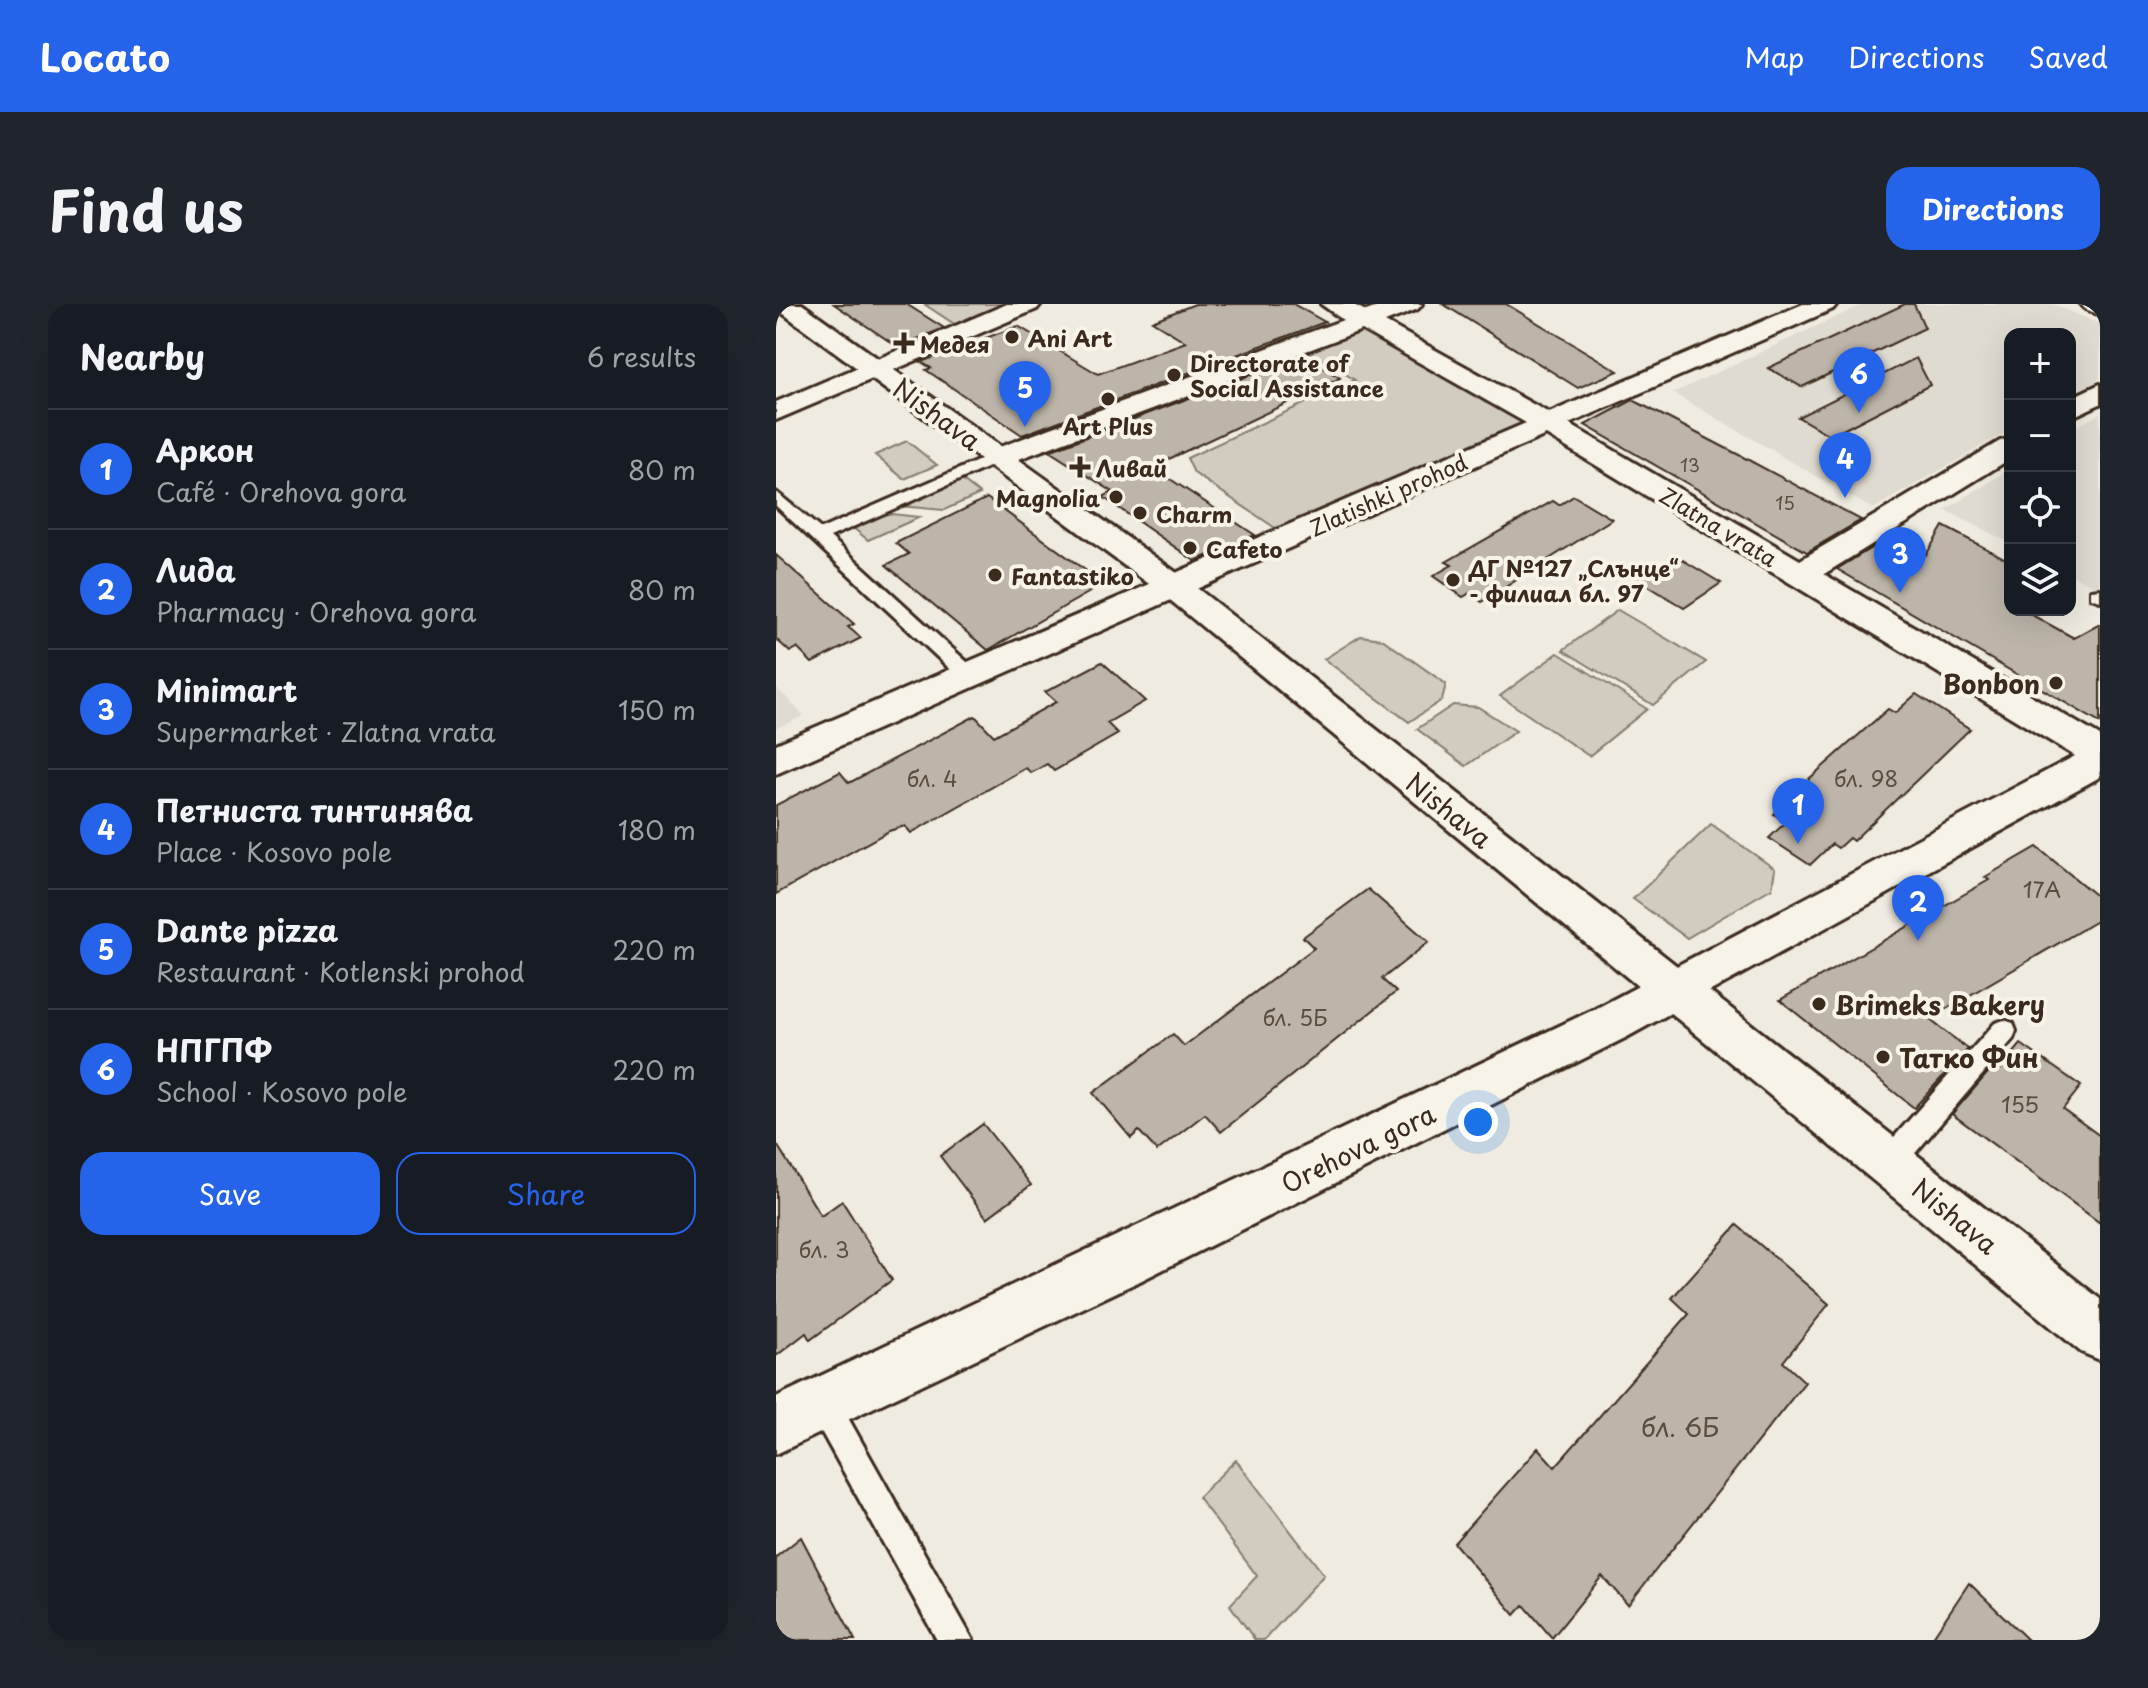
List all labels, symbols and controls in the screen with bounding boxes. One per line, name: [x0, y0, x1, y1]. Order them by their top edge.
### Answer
text: Locato: [40, 28, 170, 85]
text: Map: [1745, 35, 1804, 78]
text: Directions: [1848, 35, 1985, 78]
text: Saved: [2029, 35, 2108, 78]
text: Find us: [48, 166, 244, 251]
button: Directions: [1886, 167, 2100, 250]
place label: Ani Art: [1028, 321, 1113, 354]
place label: Медея: [920, 327, 990, 360]
marker: Ani Art: [1003, 328, 1021, 346]
map controls: [2004, 328, 2076, 616]
button: +: [2004, 328, 2076, 400]
text: Nearby: [80, 330, 205, 382]
marker: Медея: [895, 334, 913, 352]
text: 6 results: [587, 337, 696, 376]
place label: Directorate of Social Assistance: [1190, 346, 1384, 404]
pin: 6: [1833, 347, 1885, 413]
pin: 5: [999, 361, 1051, 427]
marker: Directorate of Social Assistance: [1165, 366, 1183, 384]
street label: Nishava: [885, 368, 990, 460]
marker: Art Plus: [1099, 390, 1117, 408]
button: −: [2004, 400, 2076, 472]
place label: Art Plus: [1062, 409, 1153, 442]
text: Аркон: [156, 427, 254, 472]
pin: 4: [1819, 432, 1871, 498]
street label: Zlatishki prohod: [1304, 444, 1472, 544]
text: 1: [100, 450, 112, 489]
text: 80 m: [628, 450, 696, 489]
place label: Ливай: [1096, 451, 1167, 484]
house number: 13: [1680, 451, 1700, 478]
marker: Ливай: [1071, 458, 1089, 476]
text: Café · Orehova gora: [156, 472, 406, 511]
button: locate: [2004, 472, 2076, 544]
street label: Zlatna vrata: [1654, 478, 1784, 574]
place label: Magnolia: [996, 481, 1100, 514]
marker: Magnolia: [1107, 488, 1125, 506]
house number: 15: [1775, 489, 1795, 516]
place label: Charm: [1156, 497, 1232, 530]
marker: Charm: [1131, 504, 1149, 522]
pin: 3: [1874, 527, 1926, 593]
place label: Cafeto: [1206, 532, 1283, 565]
marker: Cafeto: [1181, 539, 1199, 557]
button: layers: [2004, 544, 2076, 616]
text: Лида: [156, 547, 236, 592]
place label: ДГ №127 „Слънце“ - филиал бл. 97: [1468, 551, 1678, 609]
place label: Fantastiko: [1011, 559, 1134, 592]
marker: Fantastiko: [986, 566, 1004, 584]
text: 2: [97, 570, 115, 609]
text: 80 m: [628, 570, 696, 609]
marker: ДГ №127 „Слънце“ - филиал бл. 97: [1444, 571, 1462, 589]
text: Pharmacy · Orehova gora: [156, 592, 476, 631]
place label: Bonbon: [1942, 664, 2040, 703]
text: Minimart: [156, 667, 298, 712]
marker: Bonbon: [2047, 674, 2065, 692]
text: 3: [97, 690, 115, 729]
text: 150 m: [618, 690, 696, 729]
text: Supermarket · Zlatna vrata: [156, 712, 496, 751]
house number: бл. 4: [906, 761, 958, 794]
house number: бл. 98: [1834, 761, 1898, 794]
street label: Nishava: [1397, 763, 1501, 857]
pin: 1: [1772, 778, 1824, 844]
text: Петниста тинтинява: [156, 787, 473, 832]
text: 4: [97, 810, 115, 849]
text: 180 m: [618, 810, 696, 849]
text: Place · Kosovo pole: [156, 832, 392, 871]
house number: 17А: [2023, 872, 2061, 905]
pin: 2: [1892, 875, 1944, 941]
text: Dante pizza: [156, 907, 338, 952]
text: 5: [98, 930, 114, 969]
text: 220 m: [612, 930, 696, 969]
text: Restaurant · Kotlenski prohod: [156, 952, 525, 991]
place label: Brimeks Bakery: [1835, 985, 2045, 1024]
marker: Brimeks Bakery: [1810, 995, 1828, 1013]
house number: бл. 5Б: [1262, 1000, 1328, 1033]
text: НПГПФ: [156, 1027, 272, 1072]
place label: Татко Фин: [1899, 1038, 2039, 1077]
marker: Татко Фин: [1874, 1048, 1892, 1066]
text: 6: [97, 1050, 115, 1089]
text: 220 m: [612, 1050, 696, 1089]
text: School · Kosovo pole: [156, 1072, 408, 1111]
house number: 155: [2001, 1087, 2039, 1120]
street label: Orehova gora: [1274, 1094, 1442, 1202]
your location: [1458, 1102, 1498, 1142]
button: Save: [80, 1152, 380, 1235]
button: Share: [396, 1152, 696, 1235]
street label: Nishava: [1903, 1169, 2007, 1263]
house number: бл. 3: [798, 1232, 850, 1265]
house number: бл. 6Б: [1641, 1407, 1719, 1446]

